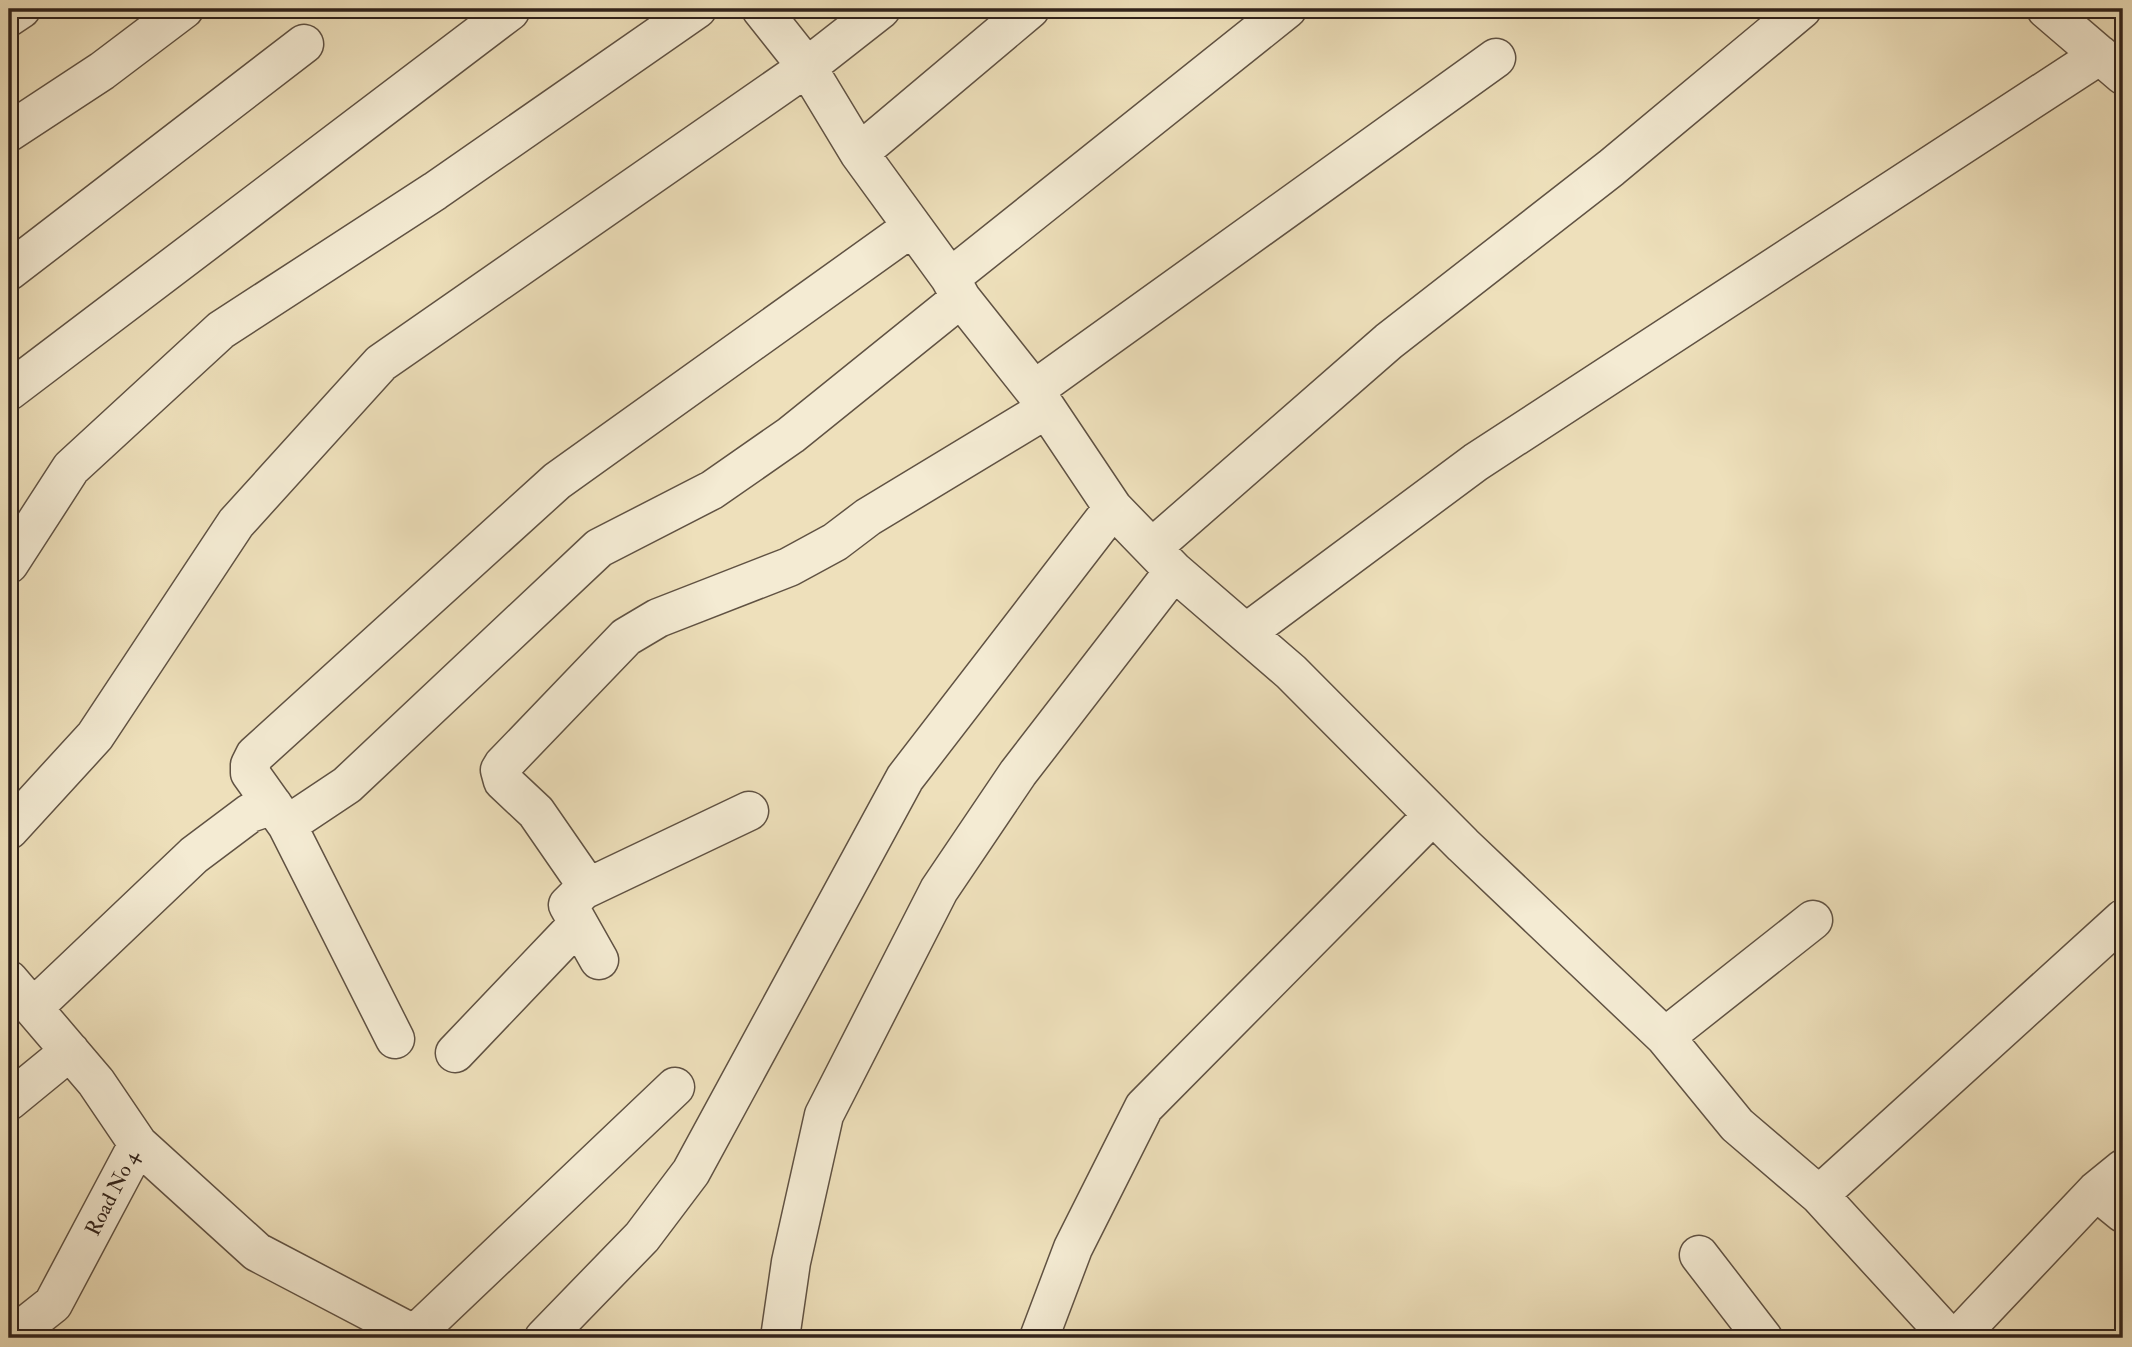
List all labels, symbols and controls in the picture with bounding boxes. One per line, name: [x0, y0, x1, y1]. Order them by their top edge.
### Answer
street label: Road No 4: [79, 1144, 146, 1241]

